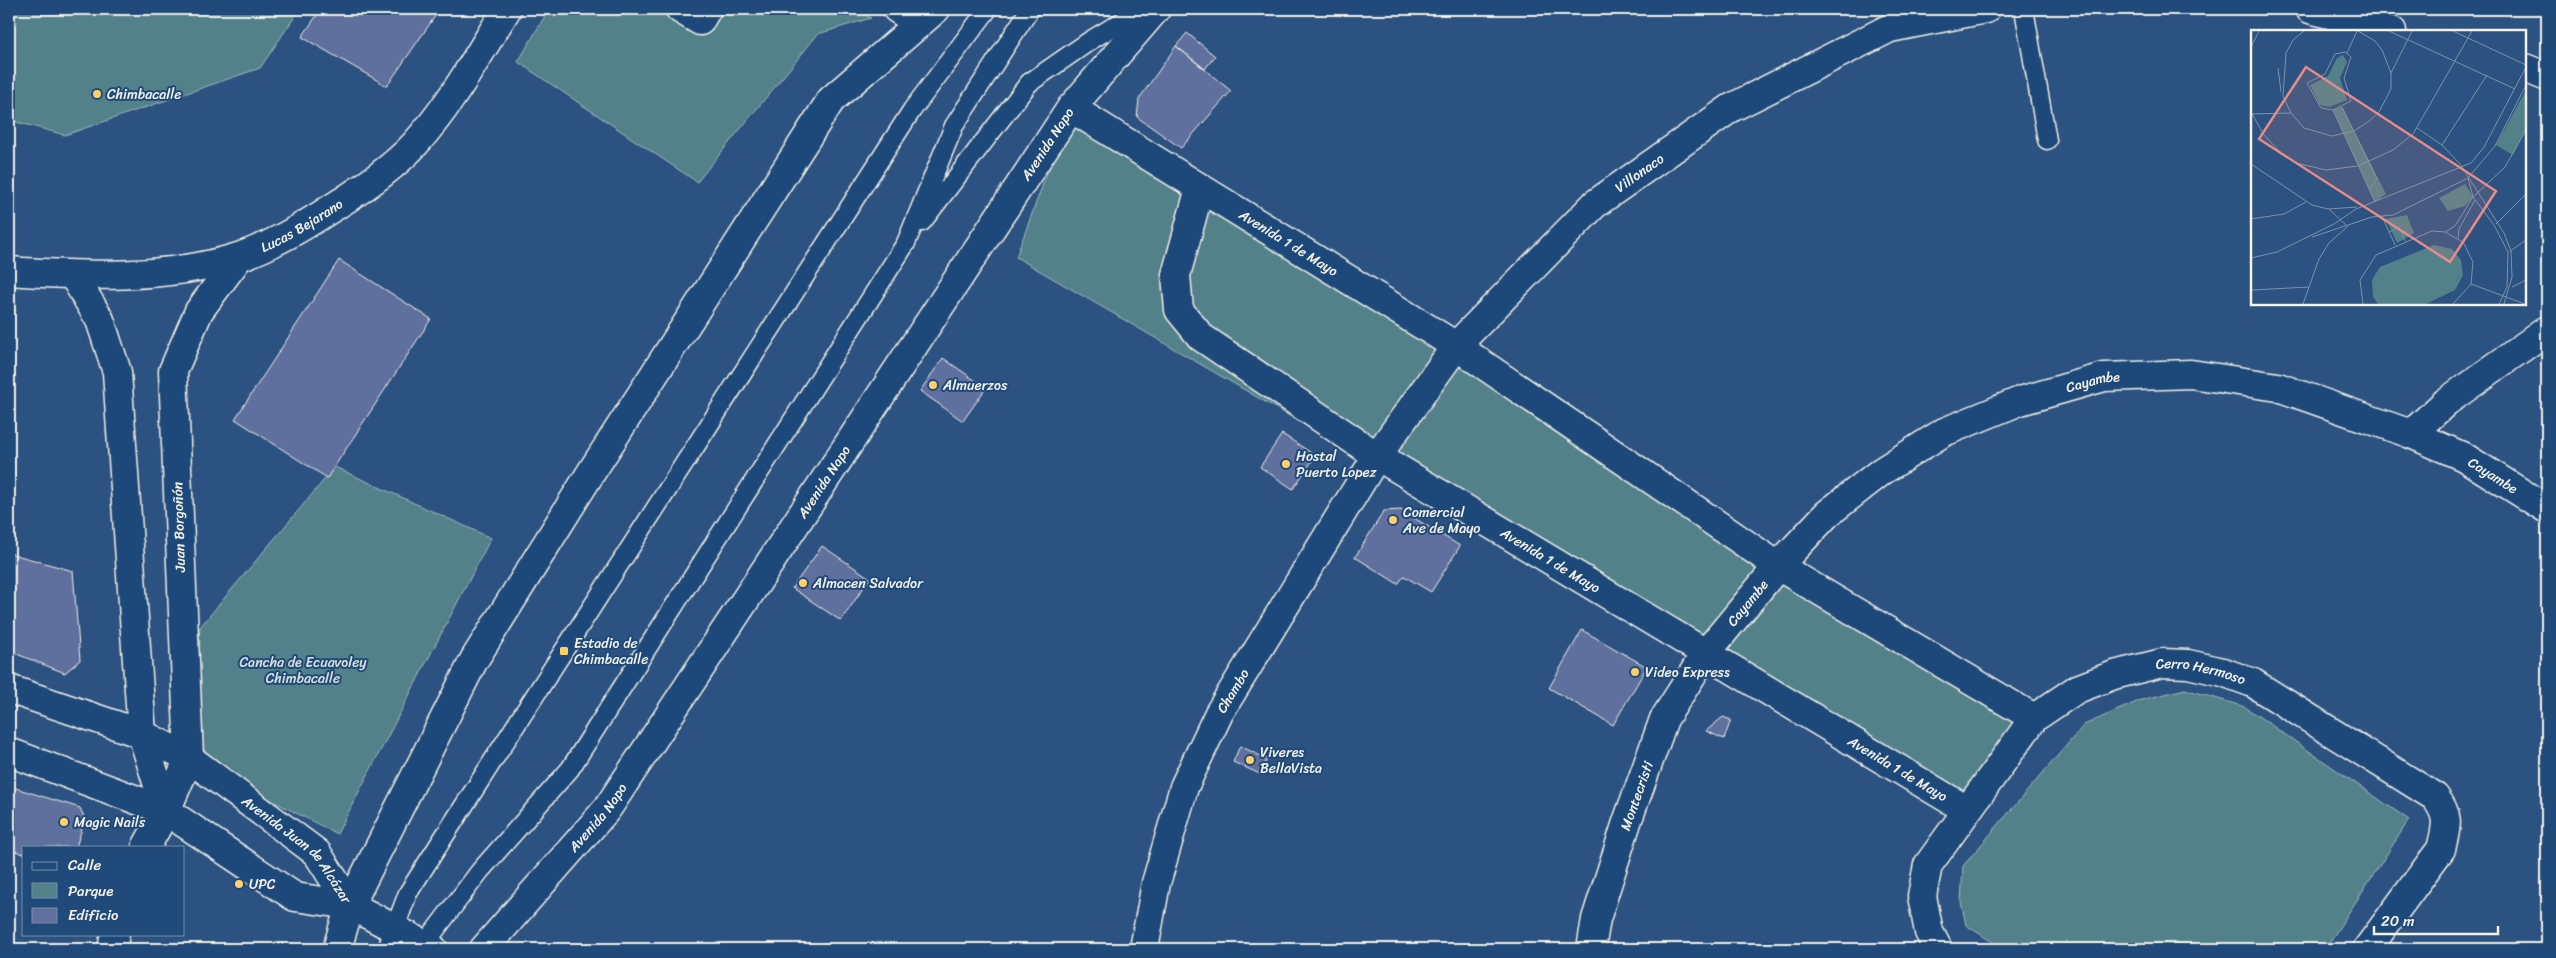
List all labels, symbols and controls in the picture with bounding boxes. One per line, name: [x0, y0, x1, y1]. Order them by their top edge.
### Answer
inset map: [2251, 30, 2526, 305]
place label: Chimbacalle: [107, 82, 181, 107]
marker: Chimbacalle: [91, 88, 103, 100]
street label: Avenida Napo: [1013, 102, 1081, 186]
street label: Villonaco: [1609, 146, 1669, 199]
street label: Lucas Bejarano: [256, 192, 348, 259]
street label: Avenida 1 de Mayo: [1233, 202, 1343, 283]
street label: Cayambe: [2063, 364, 2120, 400]
place label: Almuerzos: [942, 373, 1008, 398]
marker: Almuerzos: [927, 379, 939, 391]
street label: Avenida Napo: [790, 440, 857, 524]
place label: Hostal Puerto Lopez: [1296, 444, 1377, 485]
street label: Cayambe: [2463, 450, 2523, 501]
marker: Hostal Puerto Lopez: [1280, 458, 1292, 470]
street label: Juan Borgoñón: [165, 481, 193, 574]
place label: Comercial Ave de Mayo: [1402, 500, 1480, 541]
marker: Comercial Ave de Mayo: [1387, 514, 1399, 526]
street label: Avenida 1 de Mayo: [1495, 520, 1605, 600]
place label: Almacen Salvador: [812, 571, 924, 596]
street label: Cayambe: [1720, 573, 1775, 632]
marker: Almacen Salvador: [797, 577, 809, 589]
place label: Estadio de Chimbacalle: [574, 631, 648, 672]
marker: Estadio de Chimbacalle: [558, 645, 570, 657]
park label: Cancha de Ecuavoley Chimbacalle: [239, 650, 367, 691]
street label: Cerro Hermoso: [2152, 650, 2249, 692]
place label: Video Express: [1645, 660, 1730, 685]
street label: Chambo: [1209, 664, 1256, 718]
marker: Video Express: [1629, 666, 1641, 678]
street label: Avenida 1 de Mayo: [1842, 728, 1953, 808]
place label: Viveres BellaVista: [1260, 740, 1322, 781]
marker: Viveres BellaVista: [1244, 754, 1256, 766]
street label: Montecristi: [1613, 757, 1661, 834]
street label: Avenida Napo: [561, 778, 634, 859]
street label: Avenida Juan de Alcázar: [236, 788, 359, 910]
place label: Magic Nails: [74, 810, 146, 835]
marker: Magic Nails: [58, 816, 70, 828]
legend: [22, 846, 185, 936]
text: Calle: [68, 852, 101, 878]
place label: UPC: [249, 872, 276, 897]
text: Parque: [68, 878, 113, 904]
marker: UPC: [233, 878, 245, 890]
text: Edificio: [68, 902, 119, 928]
scale bar: [2374, 903, 2497, 935]
text: 20 m: [2381, 908, 2415, 934]

